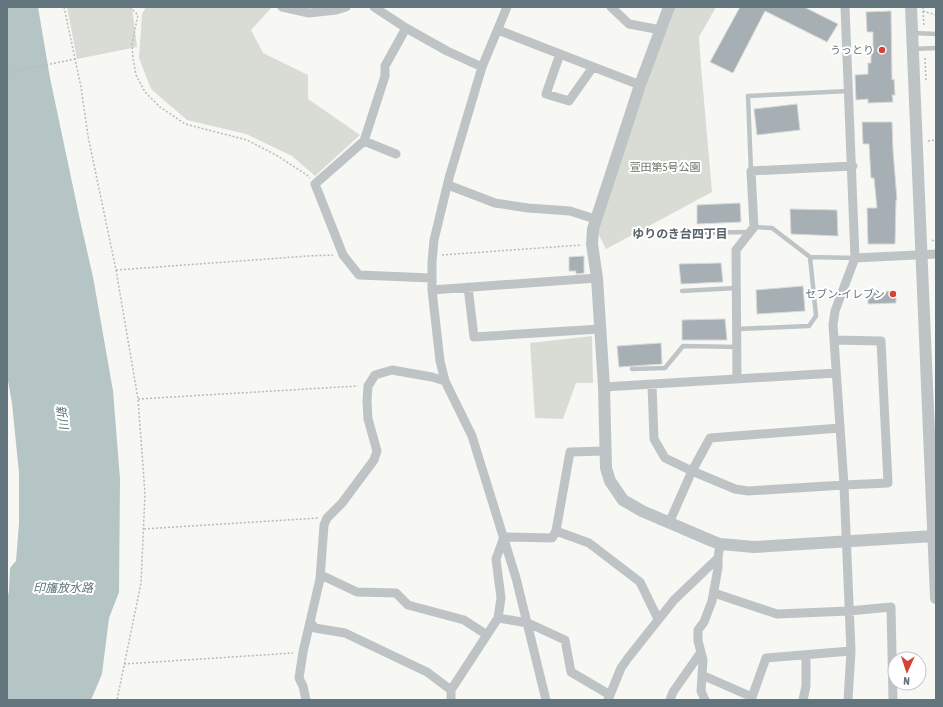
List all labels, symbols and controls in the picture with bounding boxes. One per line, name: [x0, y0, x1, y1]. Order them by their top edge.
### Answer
place label: うっとり: [830, 44, 874, 56]
marker: うっとり: [877, 45, 887, 55]
park label: 萱田第5号公園: [629, 161, 701, 173]
district label: ゆりのき台四丁目: [632, 227, 728, 241]
place label: セブン-イレブン: [805, 288, 885, 300]
marker: セブン-イレブン: [888, 289, 898, 299]
water label: 新川: [53, 404, 71, 432]
water label: 印旛放水路: [33, 581, 94, 595]
north arrow: [887, 651, 927, 691]
text: N: [903, 675, 910, 687]

